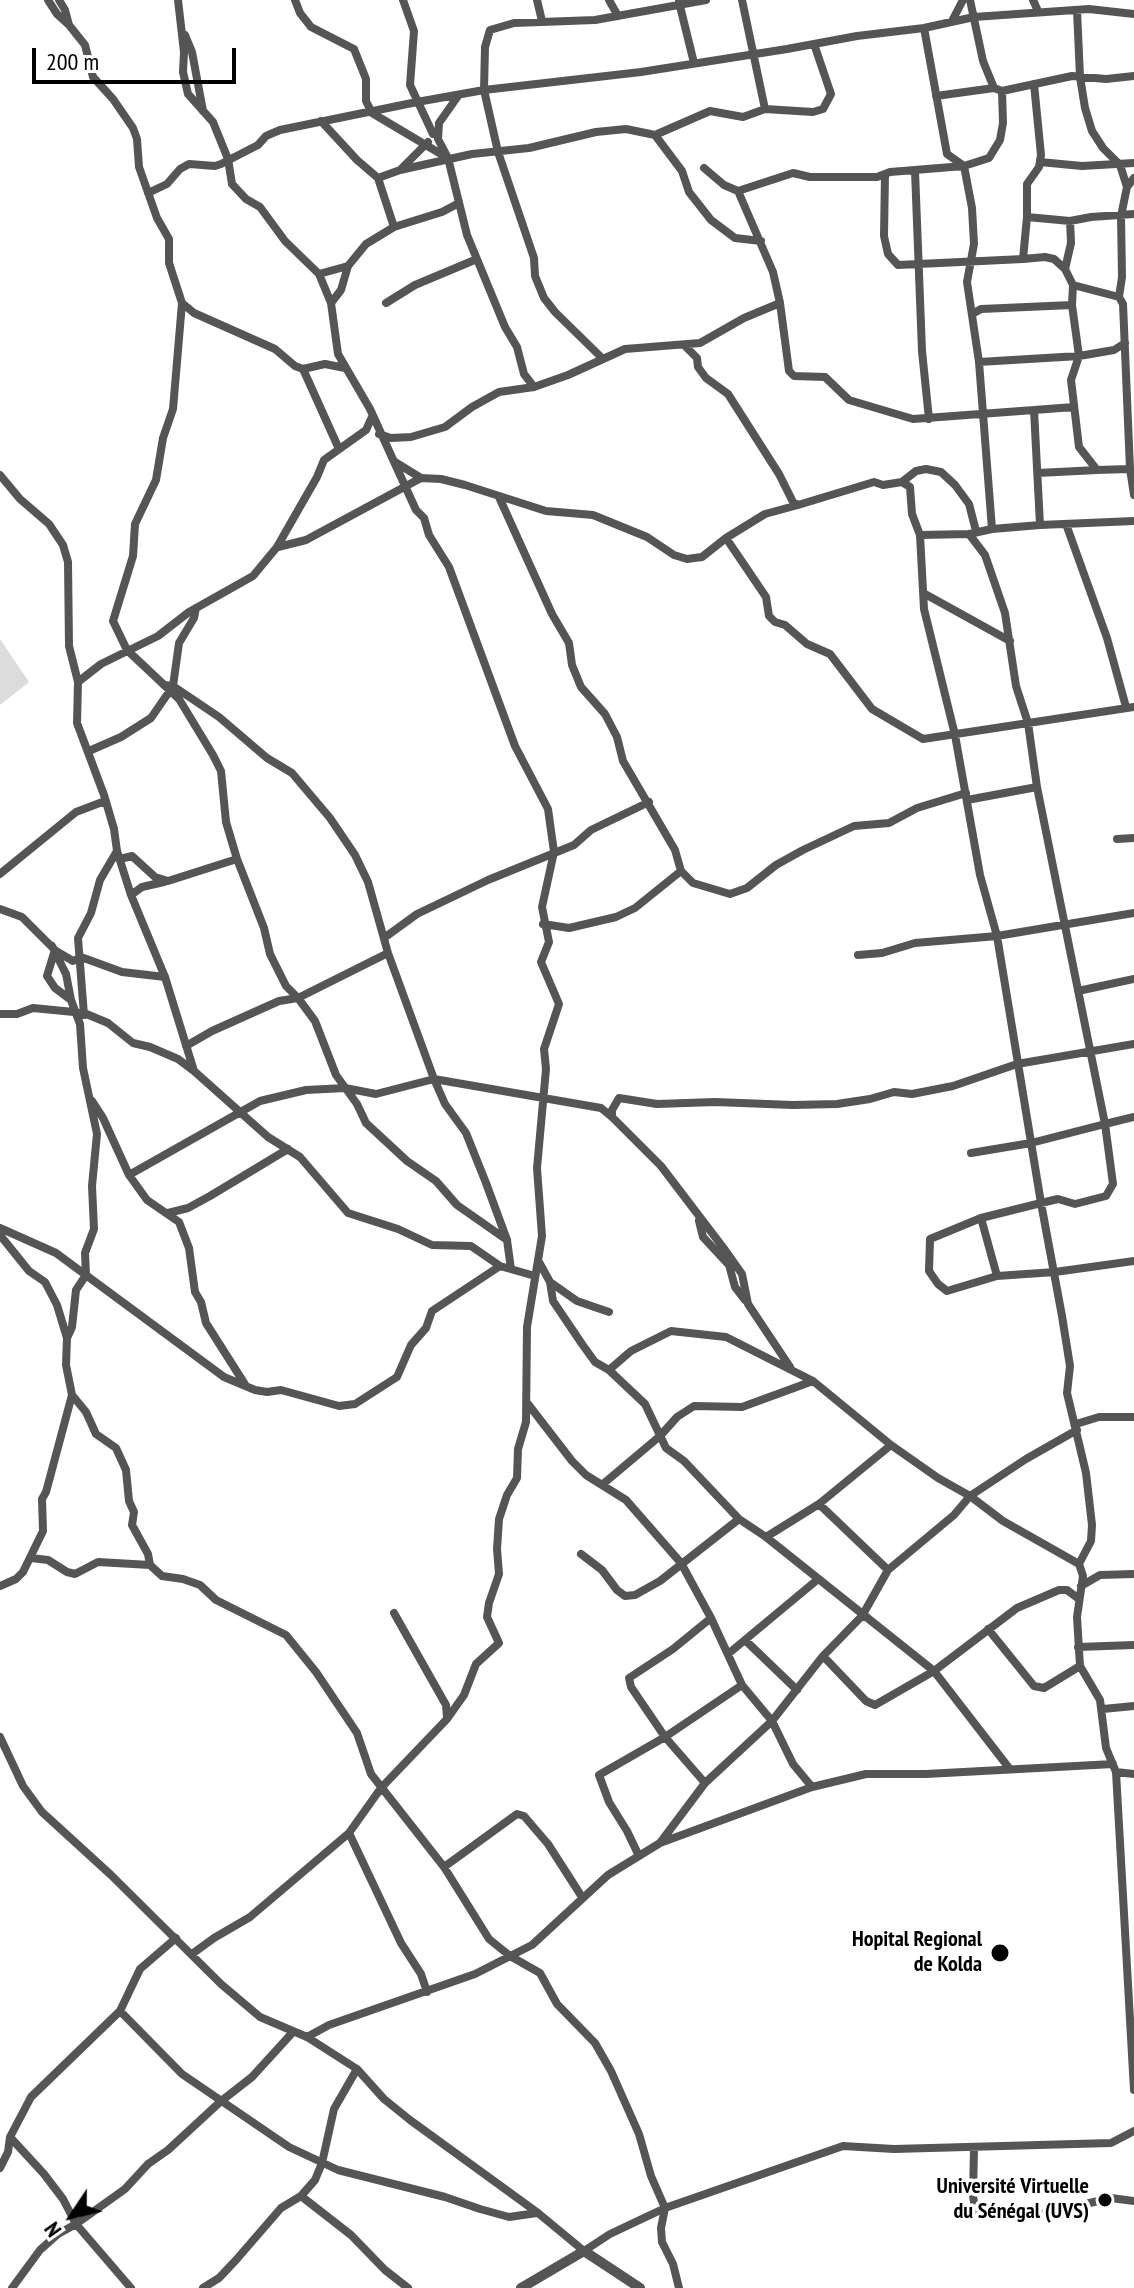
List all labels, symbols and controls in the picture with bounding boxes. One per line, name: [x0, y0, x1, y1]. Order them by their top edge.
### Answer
scale bar: [36, 32, 240, 82]
text: 200 m: [46, 46, 99, 77]
place label: Hopital Regional de Kolda: [852, 1927, 982, 1978]
marker: Hopital Regional de Kolda: [989, 1942, 1011, 1964]
place label: Université Virtuelle du Sénégal (UVS): [937, 2174, 1089, 2226]
north arrow: [32, 2176, 112, 2256]
marker: Université Virtuelle du Sénégal (UVS): [1096, 2191, 1114, 2209]
text: N: [37, 2217, 67, 2243]

